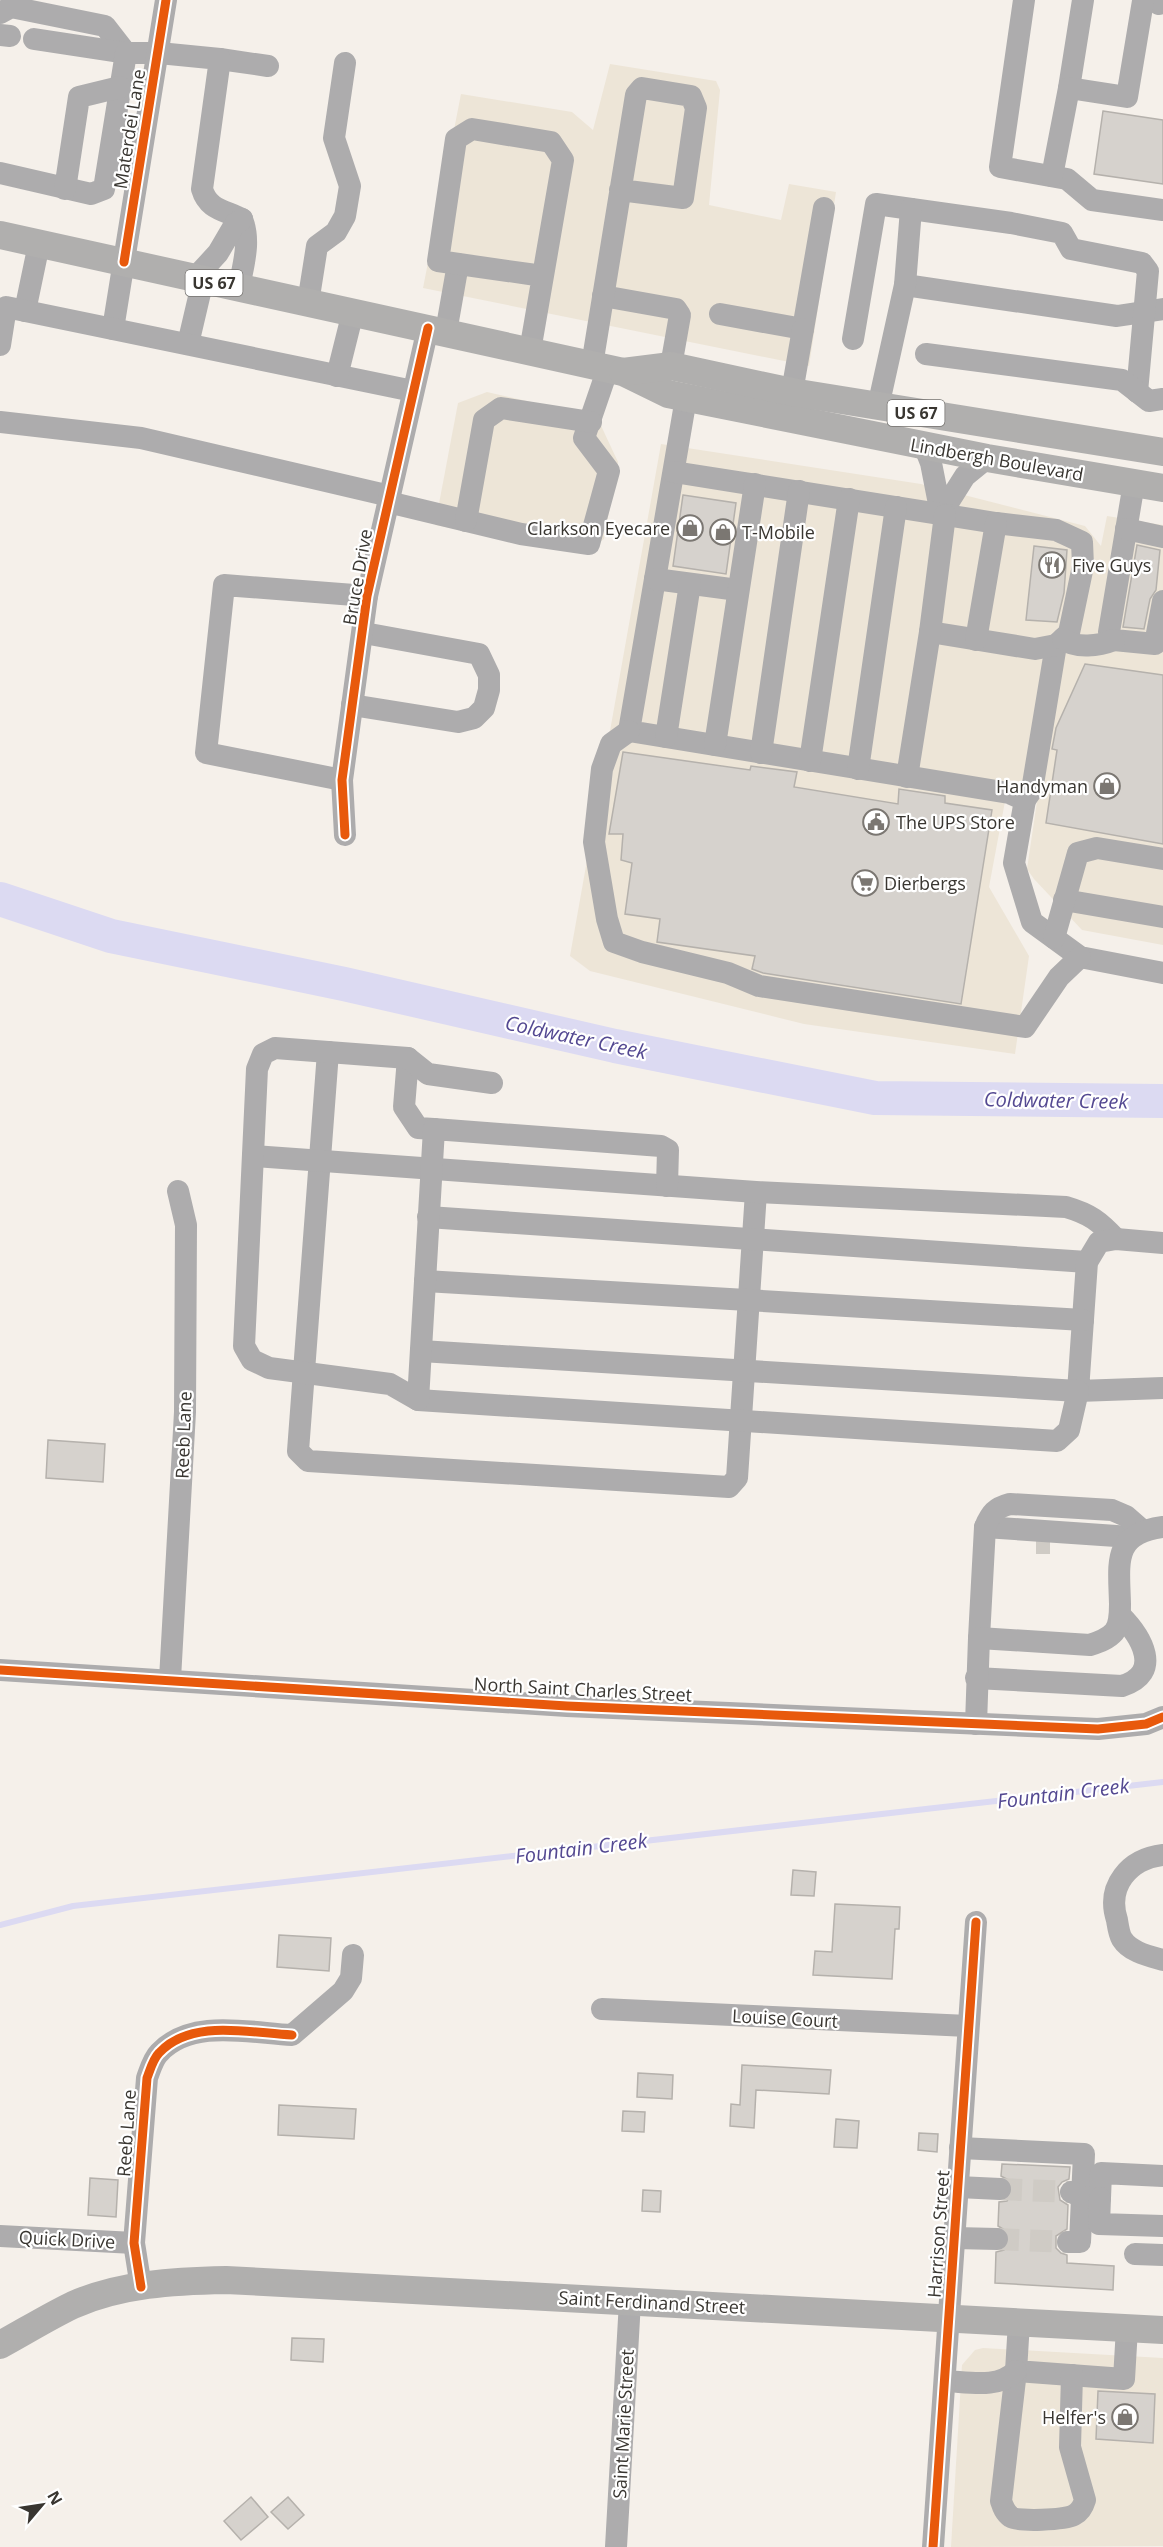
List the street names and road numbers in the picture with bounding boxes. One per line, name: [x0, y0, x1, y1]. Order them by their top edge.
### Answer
street label: Materdei Lane: [108, 67, 150, 191]
road number: US 67: [186, 270, 242, 296]
road number: US 67: [888, 400, 944, 426]
street label: Lindbergh Boulevard: [909, 432, 1085, 486]
street label: Bruce Drive: [337, 527, 377, 627]
street label: Reeb Lane: [169, 1391, 197, 1479]
street label: North Saint Charles Street: [473, 1671, 693, 1707]
street label: Louise Court: [731, 2003, 839, 2033]
street label: Reeb Lane: [111, 2088, 141, 2178]
street label: Harrison Street: [922, 2169, 954, 2299]
street label: Quick Drive: [18, 2224, 116, 2254]
street label: Saint Ferdinand Street: [558, 2285, 746, 2319]
street label: Saint Marie Street: [607, 2349, 639, 2499]

